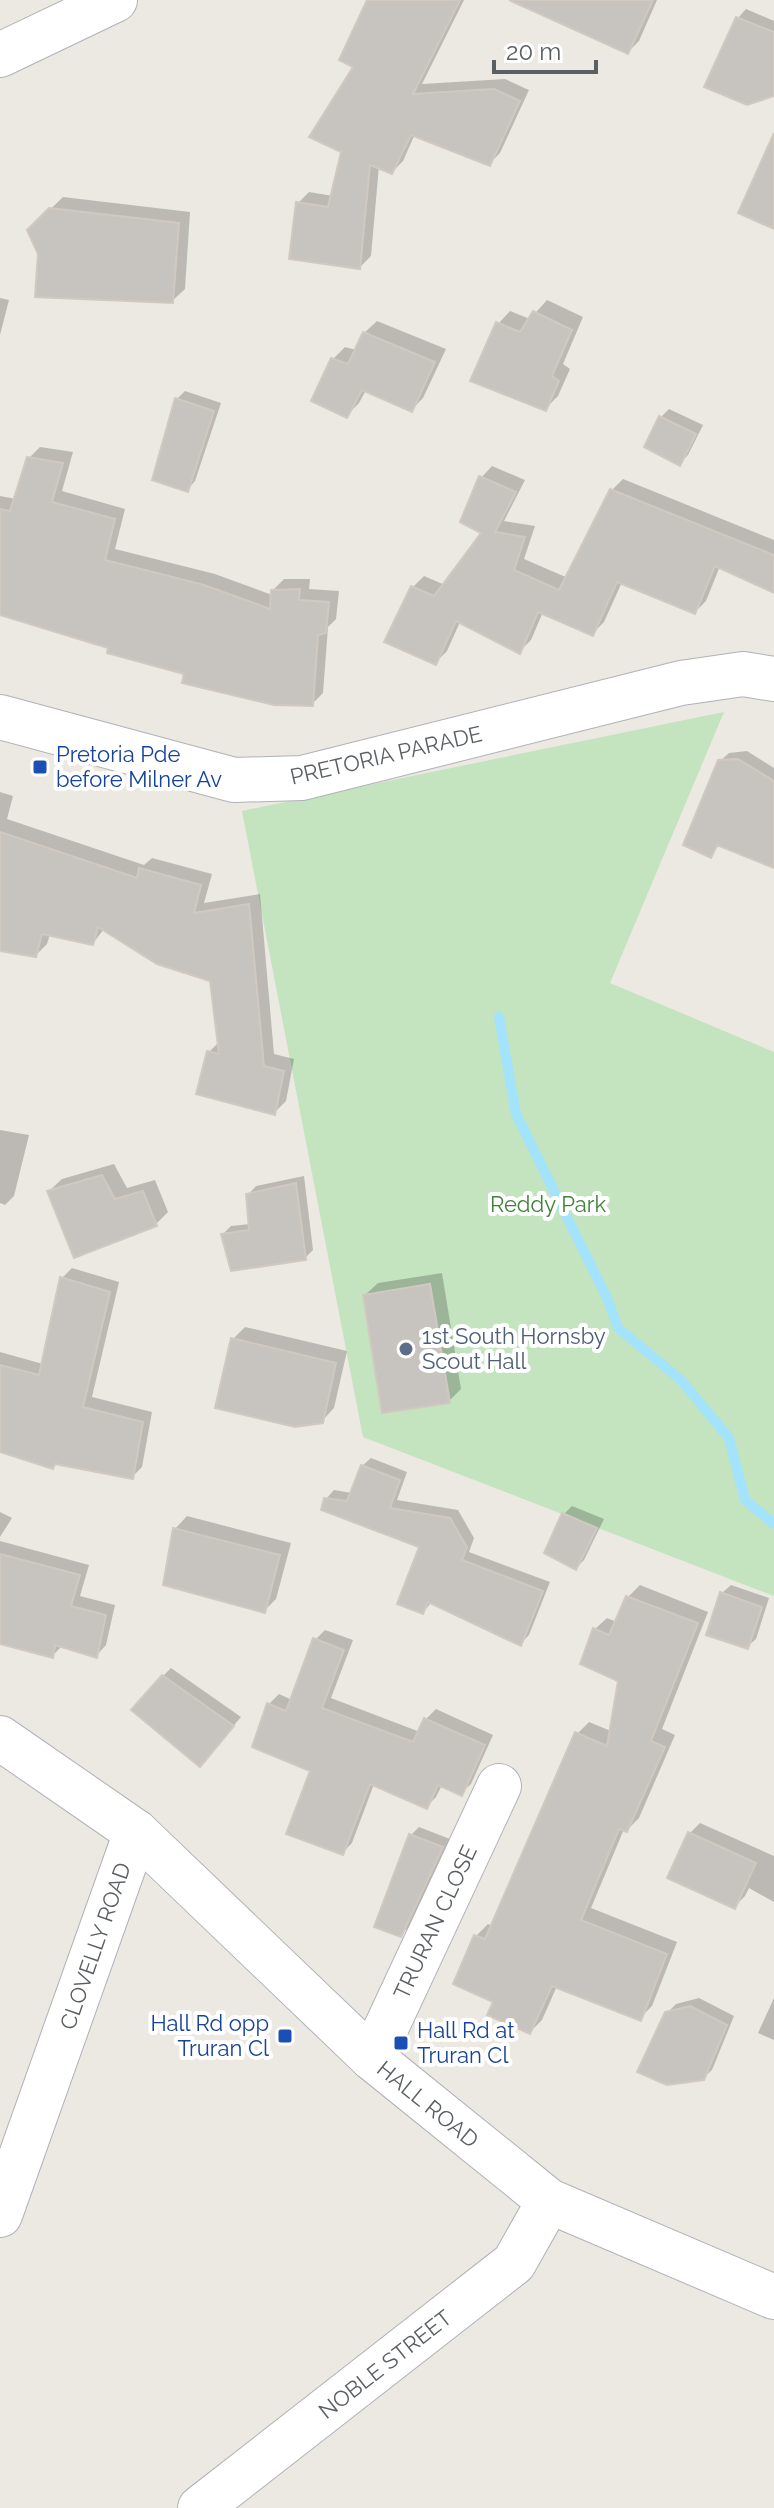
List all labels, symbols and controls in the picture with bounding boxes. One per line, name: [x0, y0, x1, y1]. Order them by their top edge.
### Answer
scale bar: [494, 24, 596, 74]
text: 20 m: [506, 37, 561, 66]
street label: PRETORIA PARADE: [287, 720, 485, 790]
place label: Pretoria Pde before Milner Av: [56, 741, 222, 792]
marker: Pretoria Pde before Milner Av: [31, 758, 49, 776]
park label: Reddy Park: [490, 1191, 606, 1217]
place label: 1st South Hornsby Scout Hall: [422, 1323, 606, 1374]
marker: 1st South Hornsby Scout Hall: [397, 1340, 415, 1358]
street label: TRURAN CLOSE: [388, 1841, 482, 2003]
street label: CLOVELLY ROAD: [54, 1859, 136, 2033]
place label: Hall Rd opp Truran Cl: [150, 2010, 269, 2061]
place label: Hall Rd at Truran Cl: [417, 2017, 515, 2068]
marker: Hall Rd opp Truran Cl: [276, 2027, 294, 2045]
marker: Hall Rd at Truran Cl: [392, 2034, 410, 2052]
street label: HALL ROAD: [372, 2055, 484, 2153]
street label: NOBLE STREET: [313, 2304, 457, 2424]

